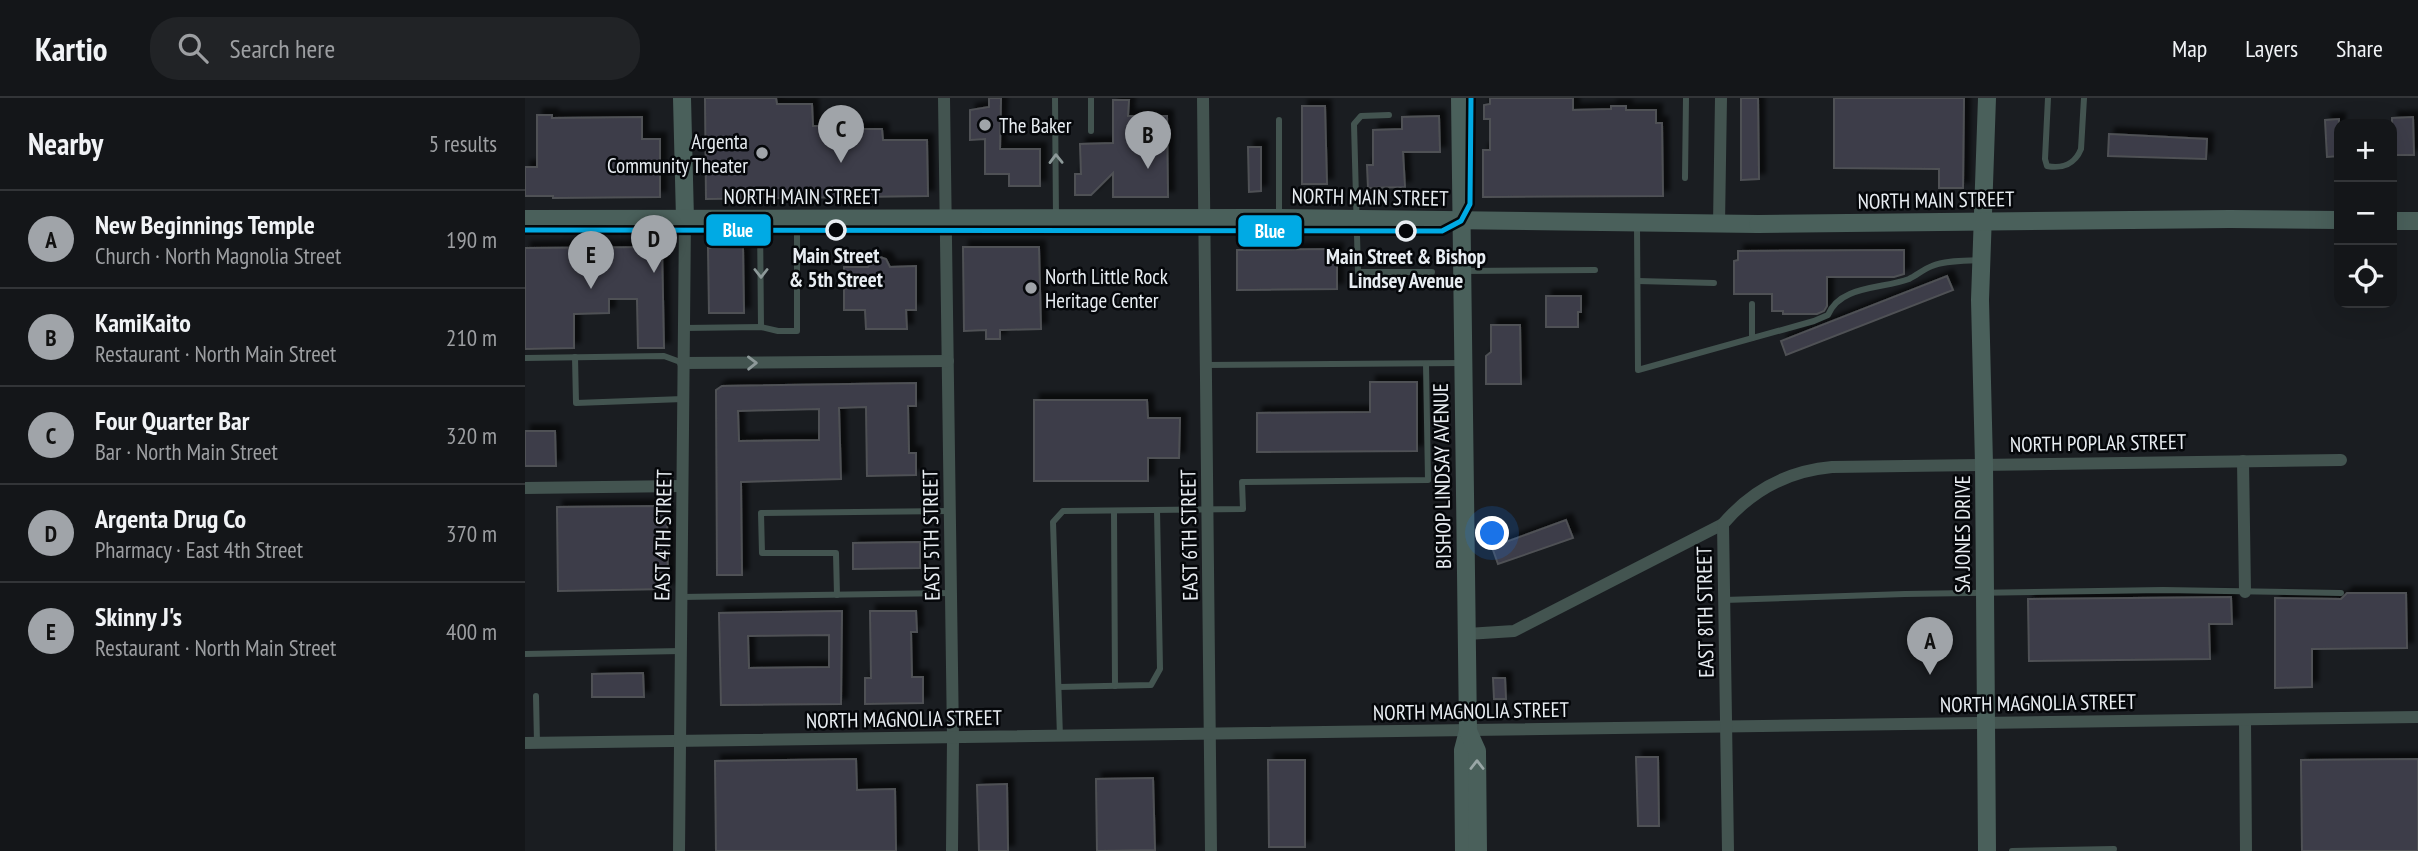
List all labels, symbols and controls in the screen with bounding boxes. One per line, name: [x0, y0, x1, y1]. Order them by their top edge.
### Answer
search box: [150, 17, 640, 80]
text: Kartio: [35, 27, 108, 70]
icon: search: [174, 29, 212, 67]
text: Search here: [230, 32, 335, 65]
text: Map: [2172, 33, 2207, 64]
text: Layers: [2245, 33, 2298, 64]
text: Share: [2336, 33, 2383, 64]
pin: C: [818, 105, 864, 163]
pin: B: [1125, 111, 1171, 169]
place label: The Baker: [999, 112, 1072, 139]
marker: The Baker: [977, 117, 993, 133]
map controls: [2334, 119, 2397, 308]
button: +: [2334, 119, 2397, 182]
text: Nearby: [28, 124, 103, 163]
place label: Argenta Community Theater: [607, 128, 748, 179]
text: 5 results: [429, 129, 497, 158]
marker: Argenta Community Theater: [754, 145, 770, 161]
one-way arrow: [1048, 153, 1063, 164]
street label: NORTH MAIN STREET: [1291, 182, 1449, 212]
button: −: [2334, 182, 2397, 245]
street label: NORTH MAIN STREET: [724, 183, 881, 210]
street label: NORTH MAIN STREET: [1857, 185, 2015, 215]
text: New Beginnings Temple: [95, 208, 315, 241]
line badge: Blue: [705, 213, 772, 247]
line badge: Blue: [1237, 214, 1303, 248]
pin: D: [631, 215, 677, 273]
text: Blue: [723, 218, 753, 242]
text: Blue: [1255, 219, 1285, 243]
marker: Main Street & 5th Street: [826, 220, 846, 240]
marker: Main Street & Bishop Lindsey Avenue: [1396, 221, 1416, 241]
text: A: [45, 225, 57, 254]
text: 190 m: [446, 225, 497, 254]
pin: E: [568, 231, 614, 289]
text: Church · North Magnolia Street: [95, 241, 341, 270]
place label: Main Street & 5th Street: [789, 242, 883, 293]
place label: Main Street & Bishop Lindsey Avenue: [1326, 243, 1486, 294]
button: locate: [2334, 245, 2397, 308]
place label: North Little Rock Heritage Center: [1045, 263, 1168, 314]
one-way arrow: [753, 268, 768, 279]
marker: North Little Rock Heritage Center: [1023, 280, 1039, 296]
text: KamiKaito: [95, 306, 191, 339]
text: B: [45, 323, 57, 352]
text: 210 m: [446, 323, 497, 352]
text: Restaurant · North Main Street: [95, 339, 336, 368]
one-way arrow: [747, 355, 757, 371]
street label: BISHOP LINDSAY AVENUE: [1427, 383, 1457, 569]
text: Four Quarter Bar: [95, 404, 249, 437]
text: C: [46, 421, 56, 450]
text: 320 m: [446, 421, 497, 450]
street label: NORTH POPLAR STREET: [2010, 428, 2187, 458]
text: Bar · North Main Street: [95, 437, 278, 466]
street label: EAST 4TH STREET: [648, 468, 678, 601]
street label: EAST 5TH STREET: [916, 468, 946, 601]
street label: EAST 6TH STREET: [1174, 468, 1204, 601]
street label: SA JONES DRIVE: [1949, 475, 1976, 593]
text: Argenta Drug Co: [95, 502, 246, 535]
your location: [1475, 516, 1509, 550]
text: D: [45, 519, 57, 548]
text: 370 m: [446, 519, 497, 548]
text: Pharmacy · East 4th Street: [95, 535, 303, 564]
street label: EAST 8TH STREET: [1690, 545, 1720, 678]
text: Skinny J's: [95, 600, 182, 633]
text: E: [46, 617, 56, 646]
text: 400 m: [446, 617, 497, 646]
pin: A: [1907, 617, 1953, 675]
text: Restaurant · North Main Street: [95, 633, 336, 662]
street label: NORTH MAGNOLIA STREET: [1940, 688, 2137, 718]
street label: NORTH MAGNOLIA STREET: [1373, 696, 1570, 726]
street label: NORTH MAGNOLIA STREET: [806, 704, 1003, 734]
one-way arrow: [1470, 759, 1485, 770]

